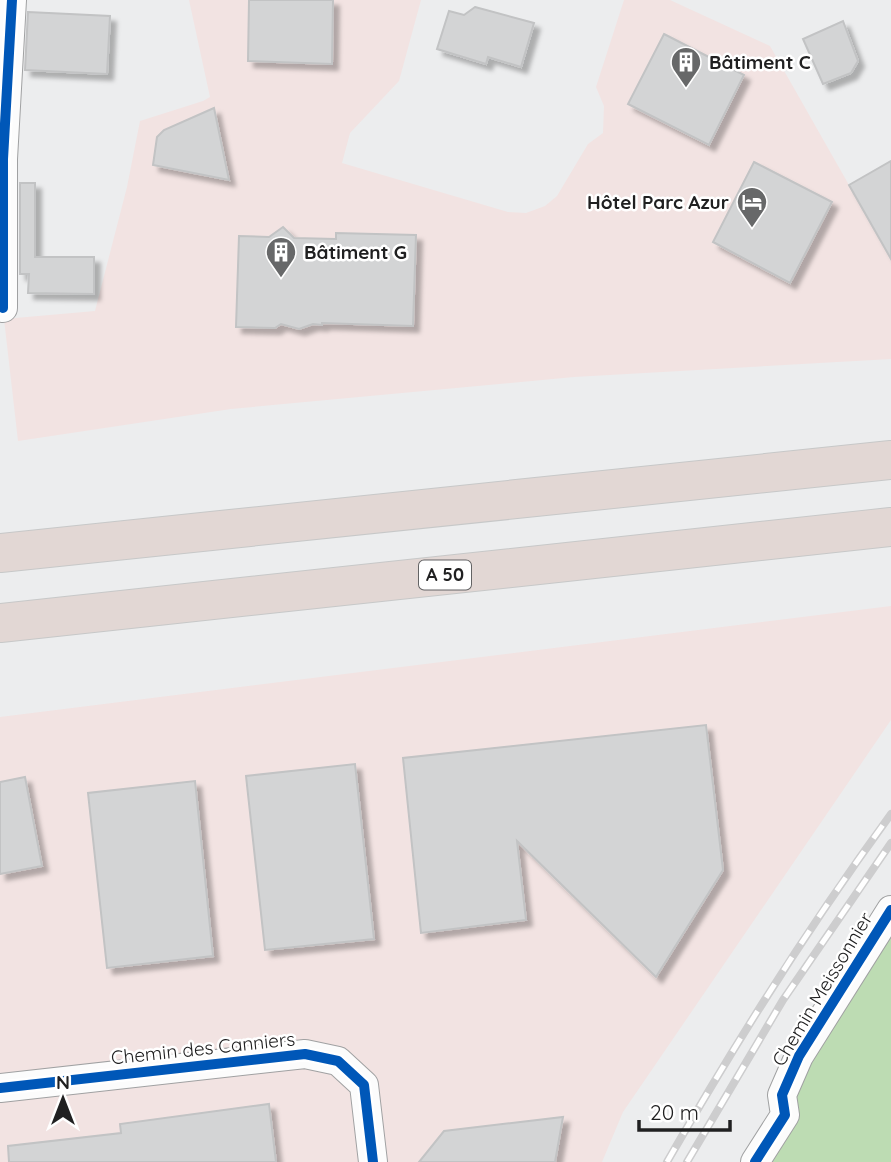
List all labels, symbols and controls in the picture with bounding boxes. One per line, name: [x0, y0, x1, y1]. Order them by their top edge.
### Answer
building icon: Bâtiment C: [669, 45, 703, 89]
place label: Bâtiment C: [709, 50, 811, 74]
hotel icon: Hôtel Parc Azur: [735, 185, 769, 229]
place label: Hôtel Parc Azur: [587, 190, 729, 214]
building icon: Bâtiment G: [264, 235, 298, 279]
place label: Bâtiment G: [304, 240, 407, 264]
road number: A 50: [419, 560, 471, 590]
street label: Chemin Meissonnier: [767, 907, 878, 1070]
street label: Chemin des Canniers: [110, 1026, 296, 1070]
north arrow: [28, 1064, 98, 1134]
text: N: [56, 1070, 70, 1094]
scale bar: [639, 1088, 730, 1132]
text: 20 m: [650, 1099, 699, 1125]

